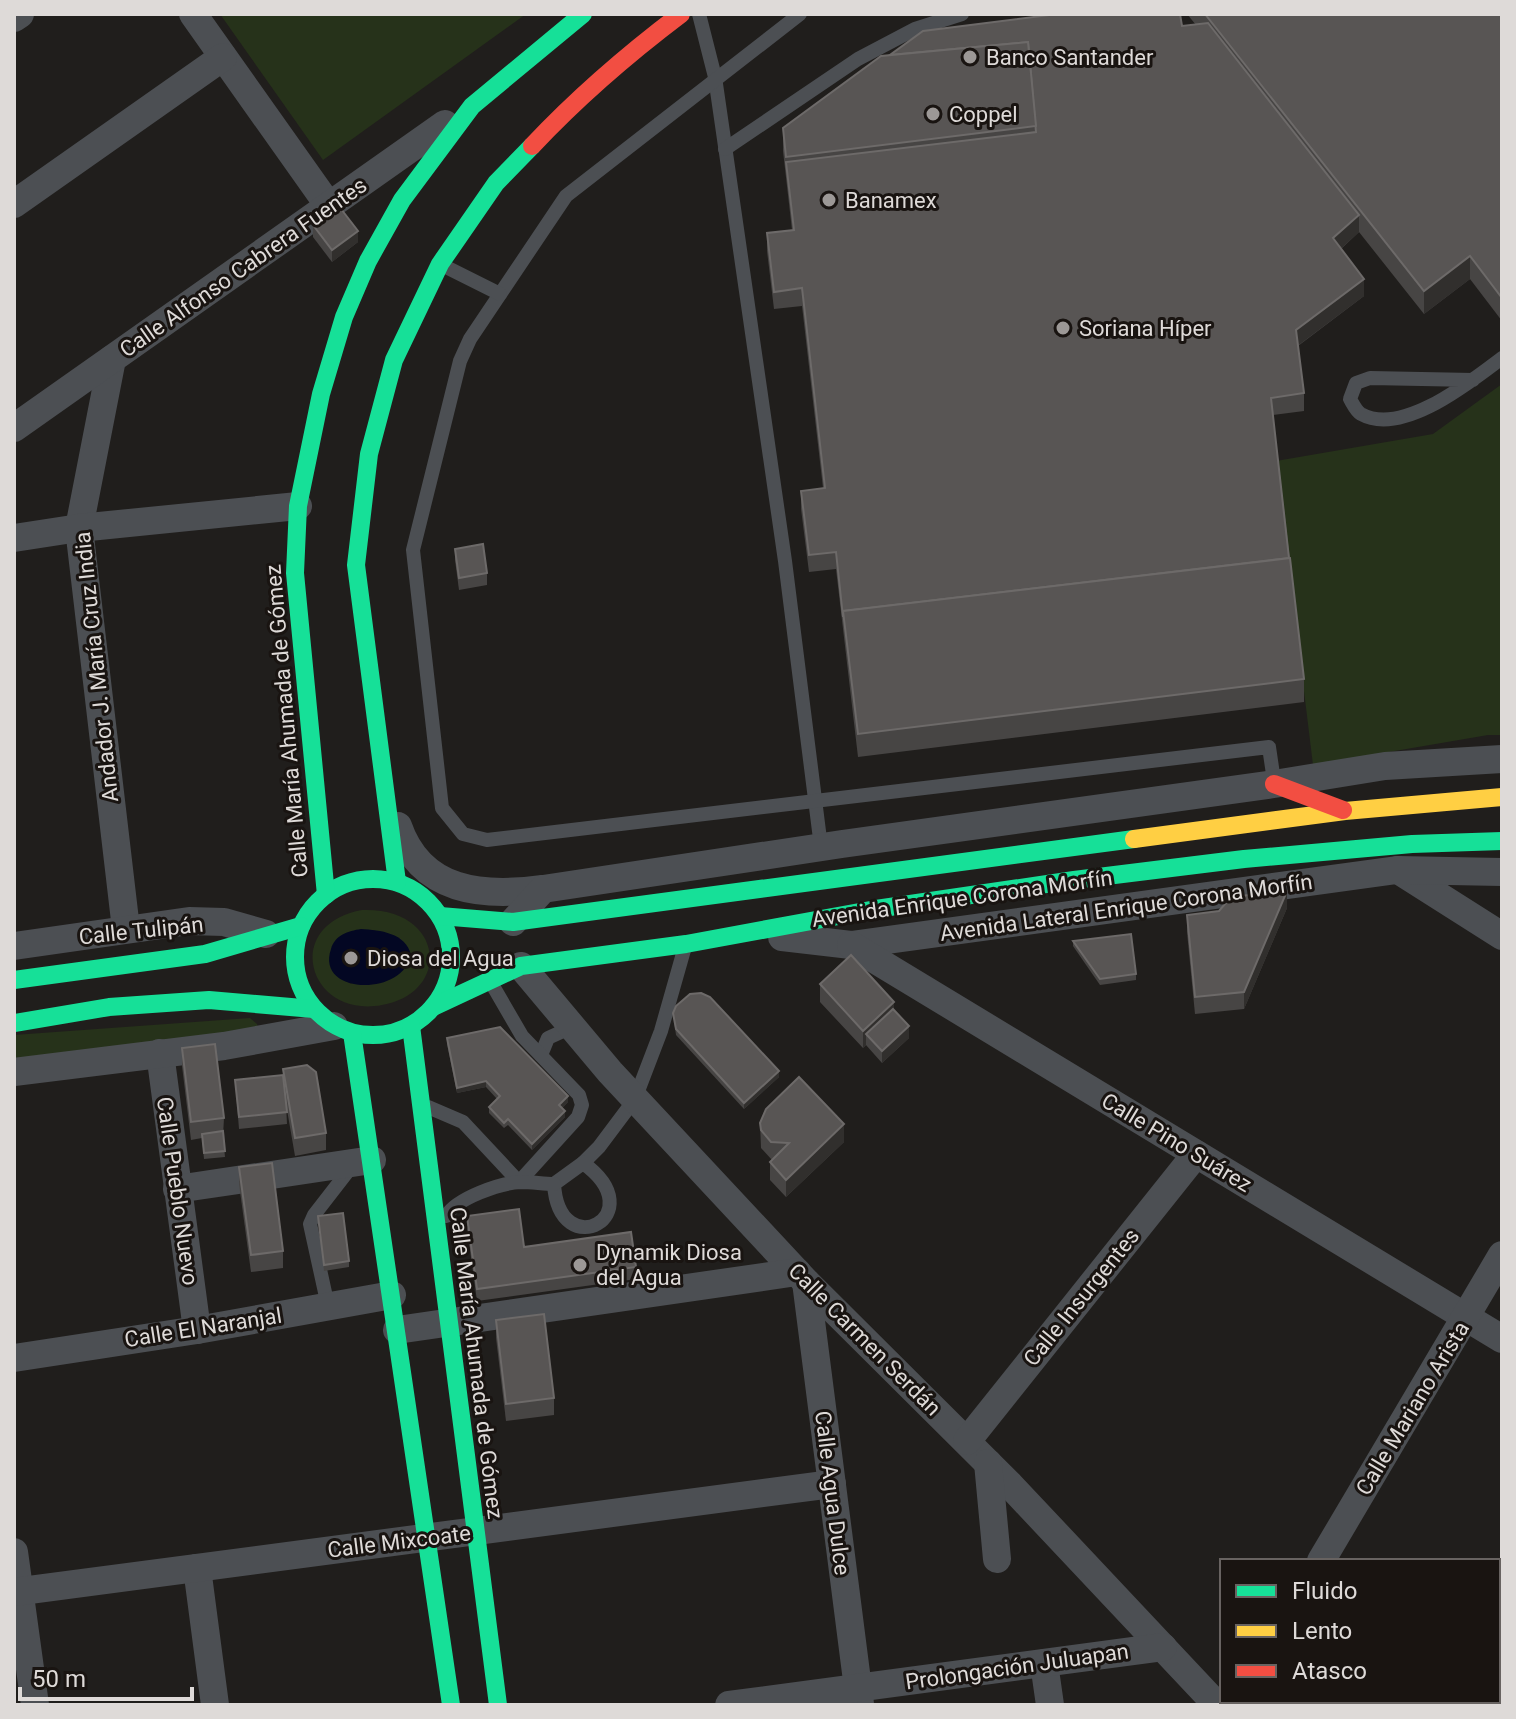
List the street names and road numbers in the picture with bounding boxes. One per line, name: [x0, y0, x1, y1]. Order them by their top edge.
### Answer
street label: Calle Alfonso Cabrera Fuentes: [115, 172, 372, 362]
street label: Andador J. María Cruz India: [70, 530, 123, 803]
street label: Calle María Ahumada de Gómez: [260, 563, 313, 879]
street label: Avenida Enrique Corona Morfín: [810, 865, 1114, 932]
street label: Avenida Lateral Enrique Corona Morfín: [938, 869, 1314, 946]
street label: Calle Tulipán: [78, 912, 205, 949]
street label: Calle Pino Suárez: [1097, 1088, 1256, 1197]
street label: Calle Pueblo Nuevo: [152, 1095, 203, 1287]
street label: Calle María Ahumada de Gómez: [445, 1206, 508, 1521]
street label: Calle Insurgentes: [1018, 1224, 1144, 1371]
street label: Calle Carmen Serdán: [783, 1258, 946, 1421]
street label: Calle El Naranjal: [123, 1303, 283, 1352]
street label: Calle Mariano Arista: [1351, 1317, 1474, 1500]
street label: Calle Agua Dulce: [810, 1409, 855, 1577]
street label: Calle Mixcoate: [326, 1520, 472, 1563]
street label: Prolongación Juluapan: [904, 1638, 1130, 1695]

